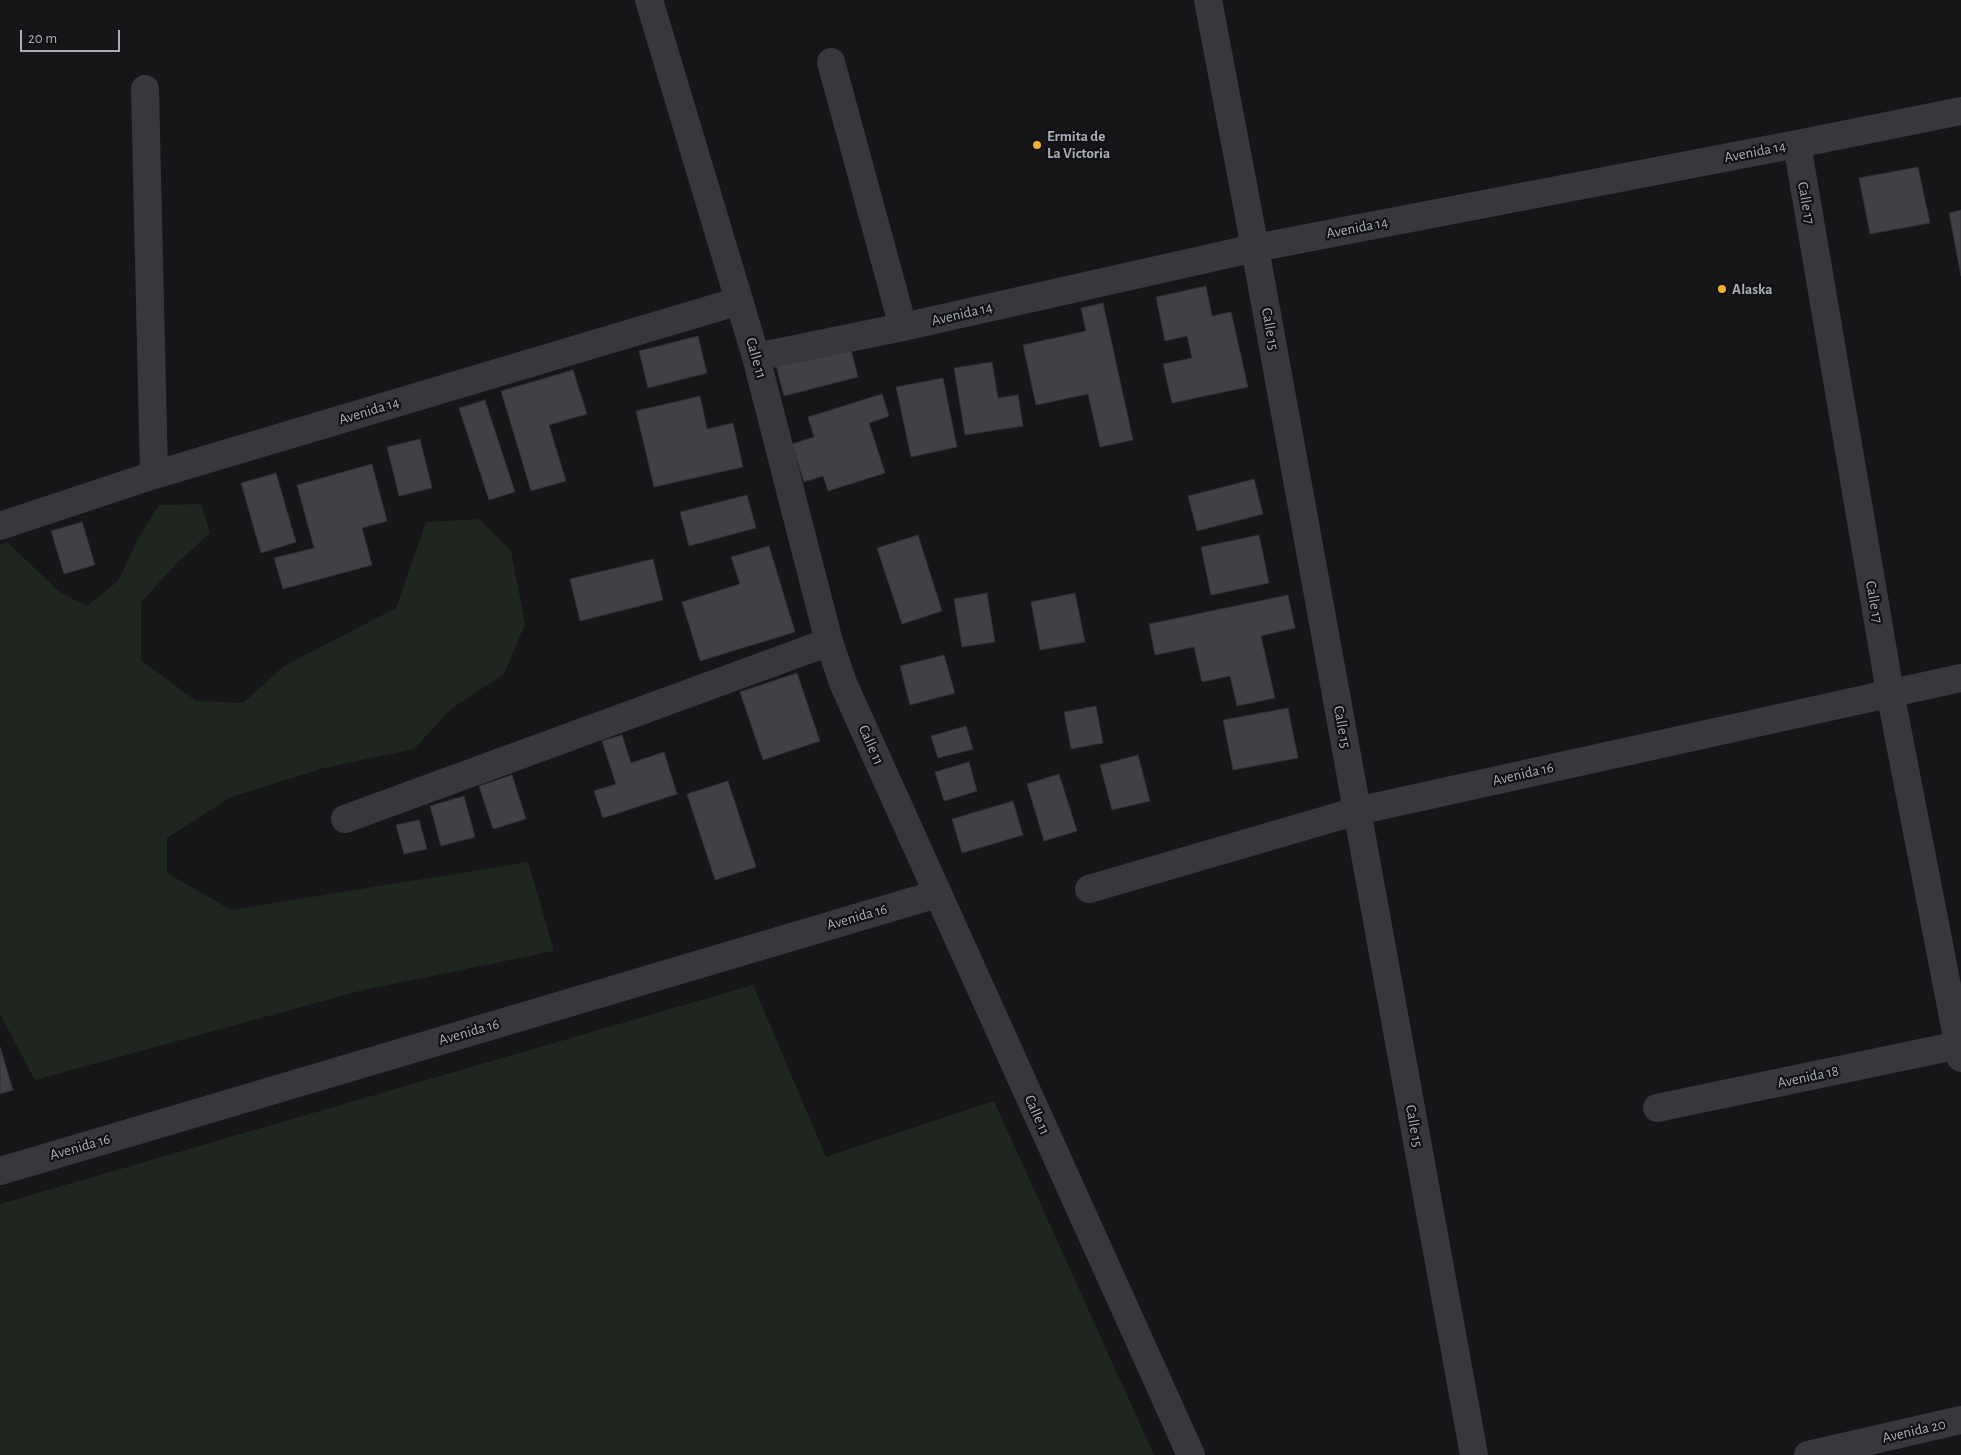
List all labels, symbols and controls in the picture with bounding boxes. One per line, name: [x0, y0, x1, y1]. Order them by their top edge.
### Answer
scale bar: [22, 20, 122, 52]
text: 20 m: [28, 31, 57, 46]
place label: Ermita de La Victoria: [1047, 127, 1110, 162]
street label: Avenida 14: [1723, 137, 1787, 167]
marker: Ermita de La Victoria: [1031, 139, 1043, 151]
street label: Calle 17: [1793, 180, 1819, 226]
street label: Avenida 14: [1325, 213, 1389, 243]
place label: Alaska: [1732, 280, 1772, 298]
marker: Alaska: [1716, 283, 1728, 295]
street label: Avenida 14: [930, 298, 994, 330]
street label: Calle 15: [1257, 306, 1283, 352]
street label: Calle 11: [742, 335, 770, 381]
street label: Avenida 14: [337, 393, 401, 429]
street label: Calle 17: [1861, 579, 1887, 625]
street label: Calle 15: [1329, 704, 1355, 750]
street label: Calle 11: [854, 722, 888, 768]
street label: Avenida 16: [1491, 758, 1555, 790]
street label: Avenida 16: [825, 900, 889, 934]
street label: Avenida 16: [437, 1015, 501, 1049]
street label: Avenida 18: [1776, 1062, 1840, 1092]
street label: Calle 11: [1020, 1092, 1054, 1138]
street label: Calle 15: [1401, 1103, 1427, 1149]
street label: Avenida 16: [48, 1130, 112, 1164]
street label: Avenida 20: [1880, 1415, 1948, 1447]

